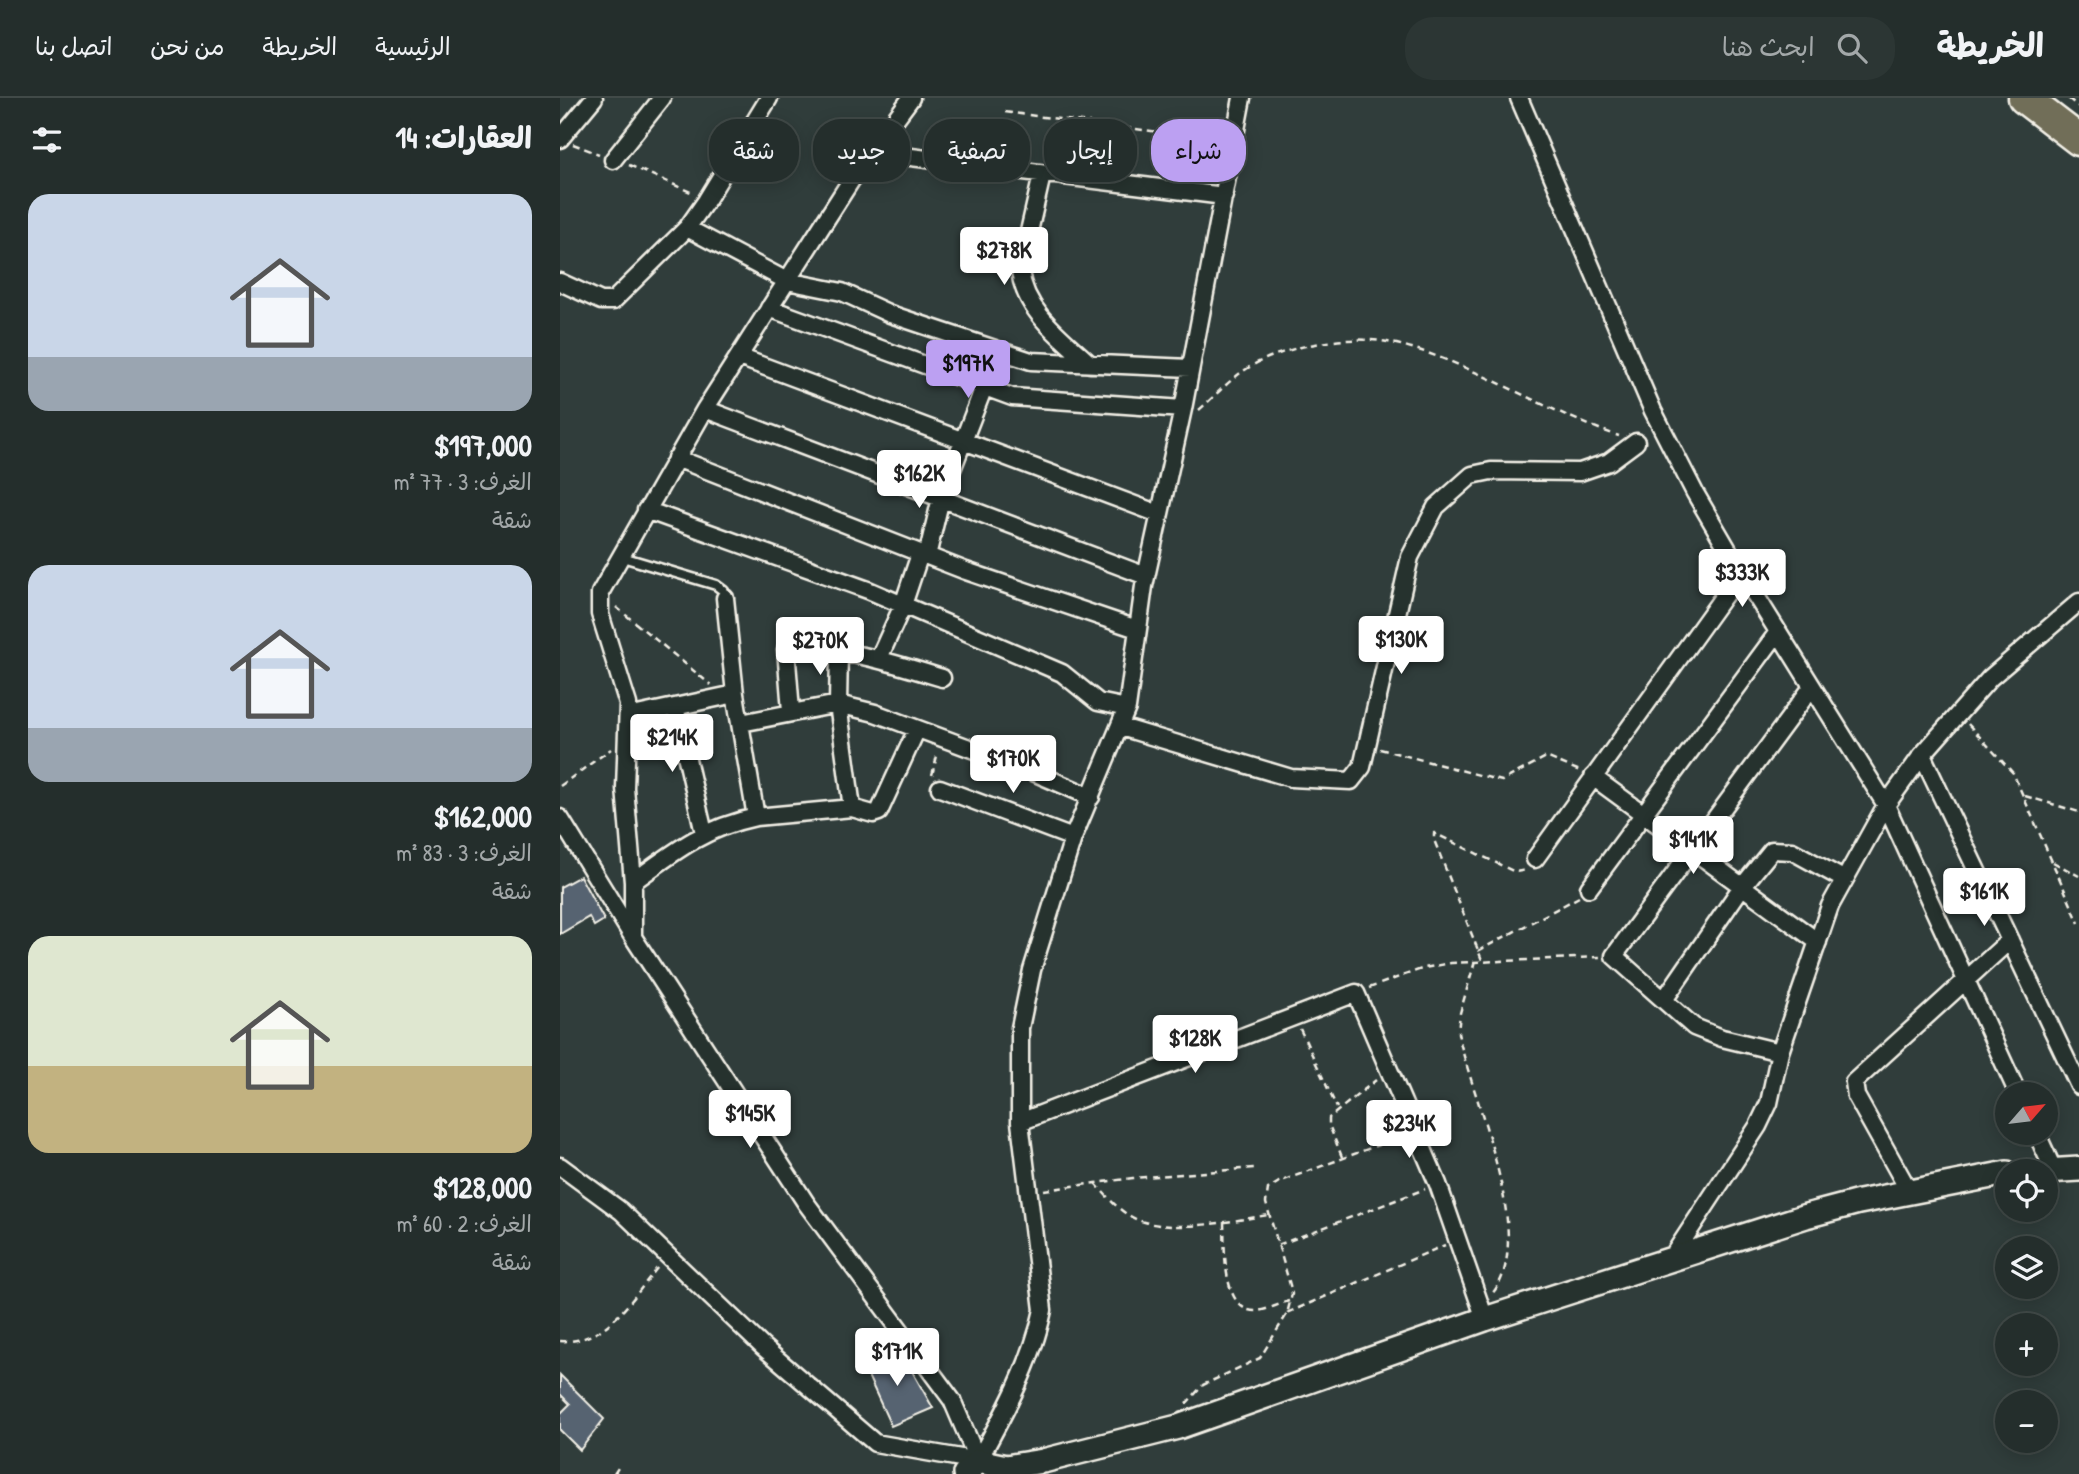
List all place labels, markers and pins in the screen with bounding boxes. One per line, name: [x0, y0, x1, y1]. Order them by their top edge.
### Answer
pin: $278K: [955, 228, 1053, 287]
pin: $197K: [919, 341, 1017, 400]
pin: $162K: [870, 450, 968, 510]
pin: $333K: [1693, 550, 1791, 609]
pin: $130K: [1352, 616, 1450, 676]
pin: $270K: [771, 618, 869, 677]
pin: $214K: [623, 714, 721, 774]
pin: $170K: [964, 736, 1062, 795]
pin: $141K: [1644, 816, 1742, 876]
pin: $161K: [1935, 868, 2033, 928]
pin: $128K: [1146, 1016, 1244, 1075]
pin: $145K: [701, 1090, 799, 1150]
pin: $234K: [1360, 1100, 1458, 1160]
pin: $171K: [848, 1328, 946, 1388]

